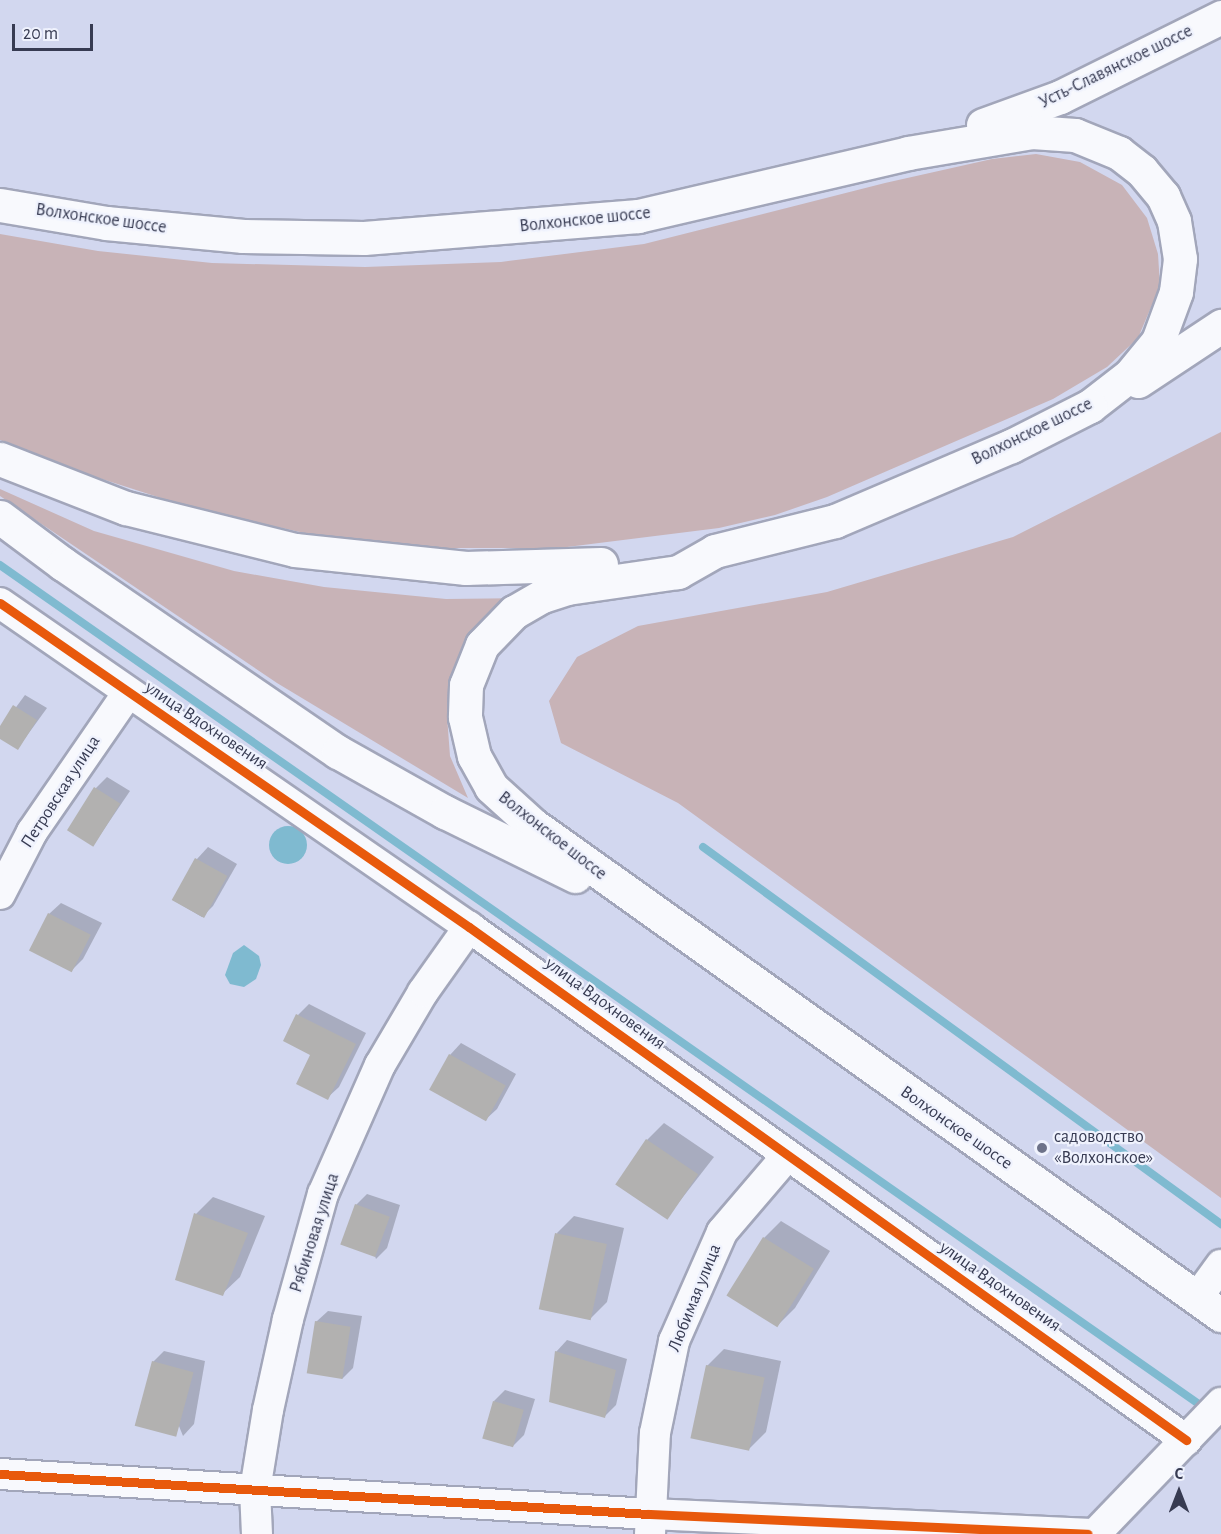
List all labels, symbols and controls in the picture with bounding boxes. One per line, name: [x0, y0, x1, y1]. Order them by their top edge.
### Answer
scale bar: [15, 12, 96, 50]
street label: Усть-Славянское шоссе: [1036, 20, 1196, 114]
text: 20 m: [23, 25, 58, 43]
street label: Волхонское шоссе: [34, 199, 168, 239]
street label: Волхонское шоссе: [518, 202, 652, 238]
street label: Волхонское шоссе: [968, 393, 1096, 471]
street label: улица Вдохновения: [141, 677, 271, 775]
street label: Петровская улица: [17, 732, 105, 852]
street label: Волхонское шоссе: [493, 787, 611, 885]
street label: улица Вдохновения: [541, 953, 669, 1055]
street label: Волхонское шоссе: [896, 1081, 1016, 1175]
place label: садоводство «Волхонское»: [1054, 1127, 1153, 1170]
marker: садоводство «Волхонское»: [1035, 1141, 1049, 1155]
street label: Рябиновая улица: [285, 1170, 345, 1296]
street label: улица Вдохновения: [935, 1237, 1065, 1337]
street label: Любимая улица: [664, 1241, 726, 1355]
north arrow: [1149, 1462, 1209, 1522]
text: С: [1175, 1466, 1183, 1482]

